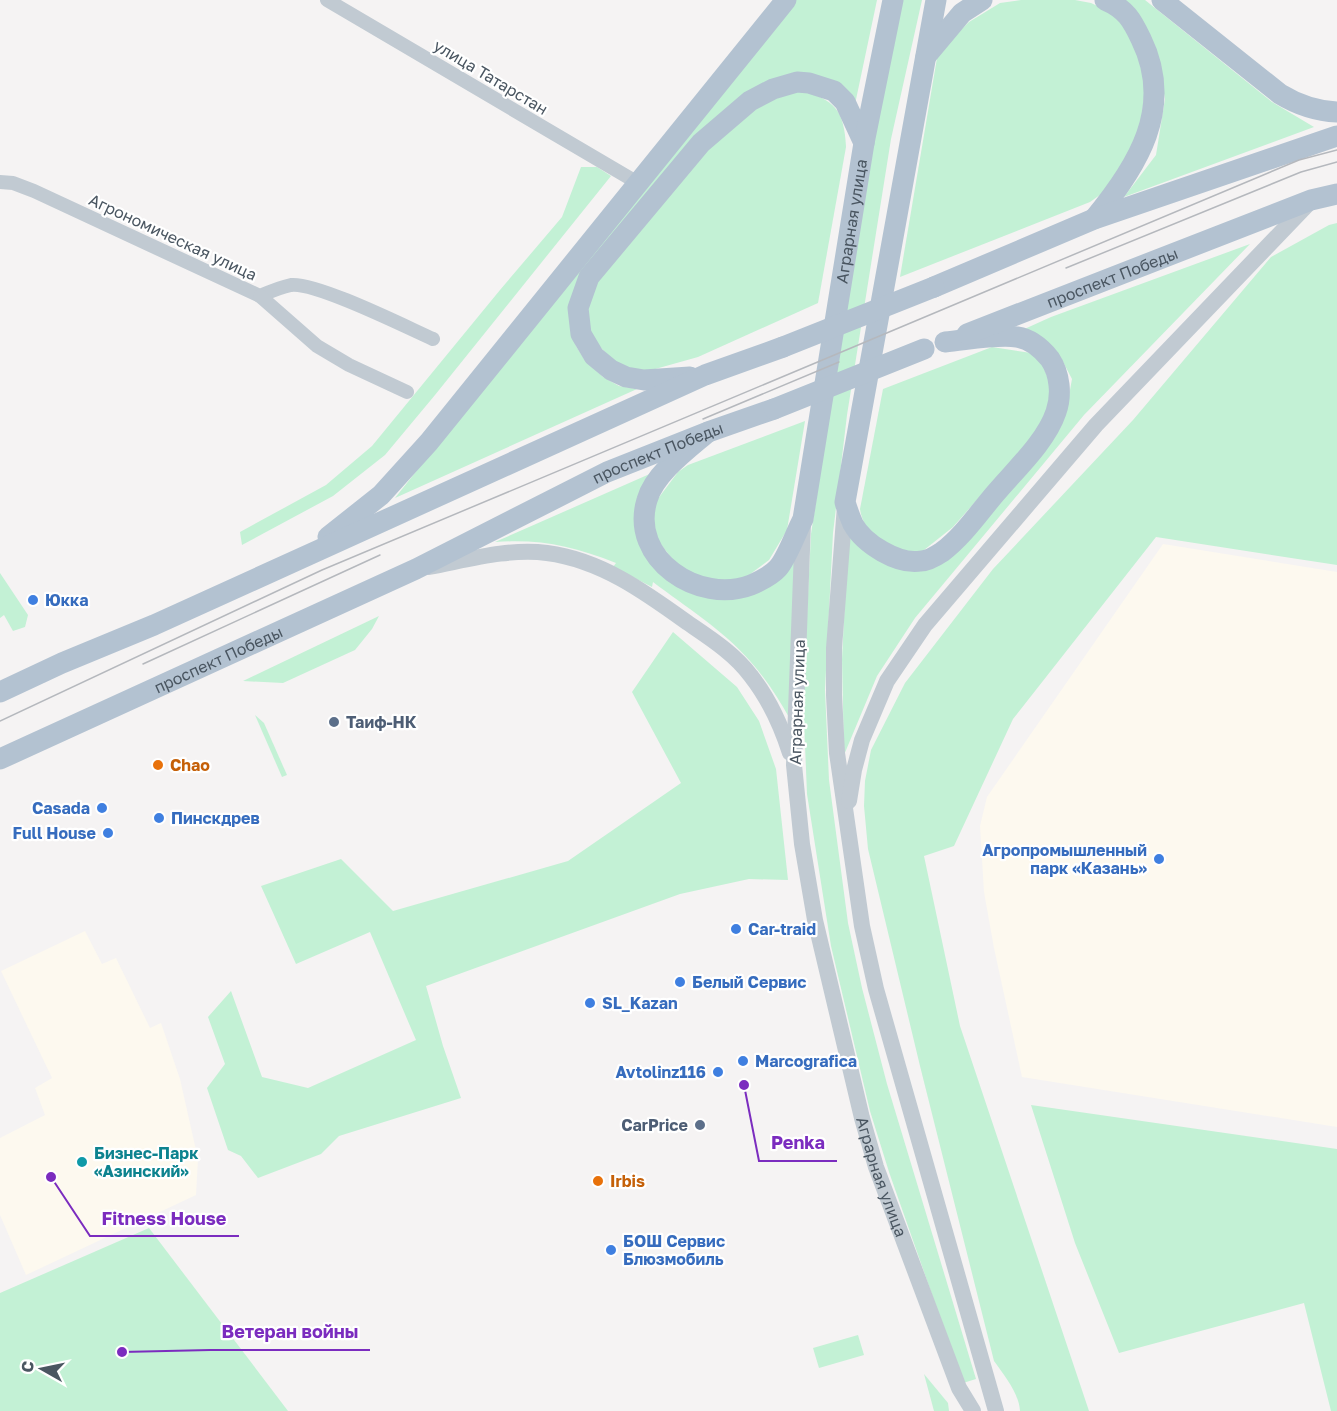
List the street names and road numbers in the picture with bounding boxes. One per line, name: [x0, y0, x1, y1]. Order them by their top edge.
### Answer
street label: улица Татарстан: [430, 35, 552, 119]
street label: Аграрная улица: [831, 158, 871, 285]
street label: Агрономическая улица: [86, 189, 260, 285]
street label: проспект Победы: [1044, 243, 1181, 312]
street label: проспект Победы: [589, 417, 726, 488]
street label: проспект Победы: [151, 621, 286, 697]
street label: Аграрная улица: [785, 639, 809, 765]
street label: Аграрная улица: [852, 1114, 911, 1240]

